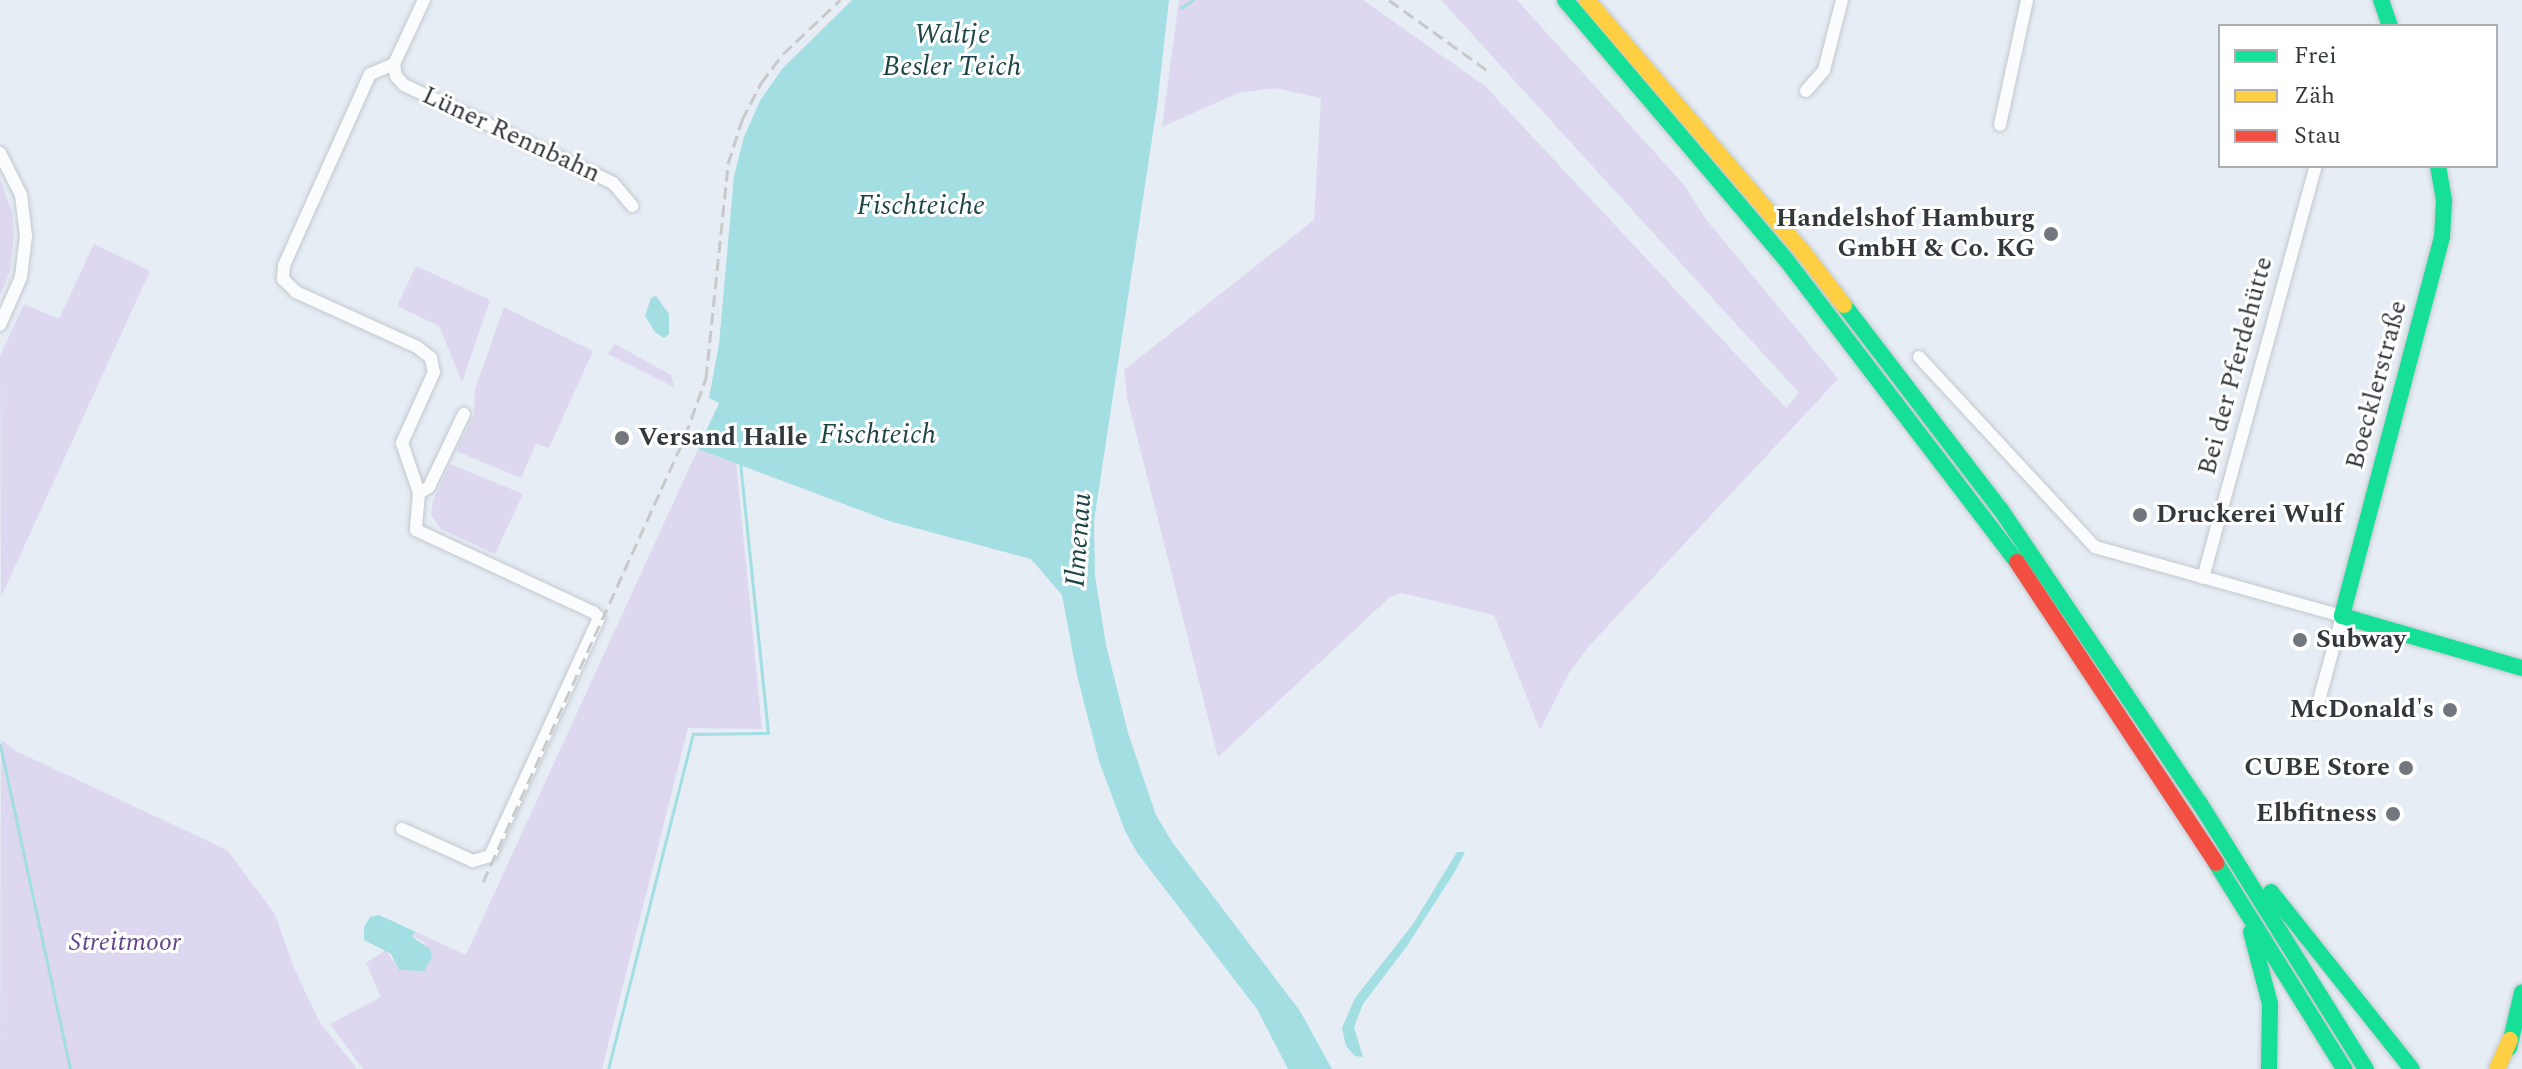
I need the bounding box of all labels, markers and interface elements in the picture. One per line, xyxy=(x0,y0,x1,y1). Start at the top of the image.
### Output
water label: Waltje Besler Teich xyxy=(882,18,1022,84)
legend xyxy=(2218,24,2498,168)
text: Frei xyxy=(2294,38,2337,74)
text: Zäh xyxy=(2294,78,2335,114)
street label: Lüner Rennbahn xyxy=(417,80,605,190)
text: Stau xyxy=(2294,118,2341,154)
water label: Fischteiche xyxy=(857,189,985,223)
place label: Handelshof Hamburg GmbH & Co. KG xyxy=(1776,203,2035,264)
marker: Handelshof Hamburg GmbH & Co. KG xyxy=(2042,225,2060,243)
street label: Bei der Pferdehütte xyxy=(2192,254,2280,478)
street label: Boecklerstraße xyxy=(2339,297,2415,473)
water label: Fischteich xyxy=(820,418,936,452)
place label: Versand Halle xyxy=(638,422,808,454)
marker: Versand Halle xyxy=(613,429,631,447)
water label: Ilmenau xyxy=(1059,492,1099,588)
place label: Druckerei Wulf xyxy=(2156,499,2343,531)
marker: Druckerei Wulf xyxy=(2131,506,2149,524)
place label: Subway xyxy=(2316,624,2406,656)
marker: Subway xyxy=(2291,631,2309,649)
place label: McDonald's xyxy=(2289,694,2434,726)
marker: McDonald's xyxy=(2441,701,2459,719)
place label: CUBE Store xyxy=(2244,752,2390,784)
marker: CUBE Store xyxy=(2397,759,2415,777)
place label: Elbfitness xyxy=(2256,798,2377,830)
marker: Elbfitness xyxy=(2384,805,2402,823)
park label: Streitmoor xyxy=(69,927,181,959)

